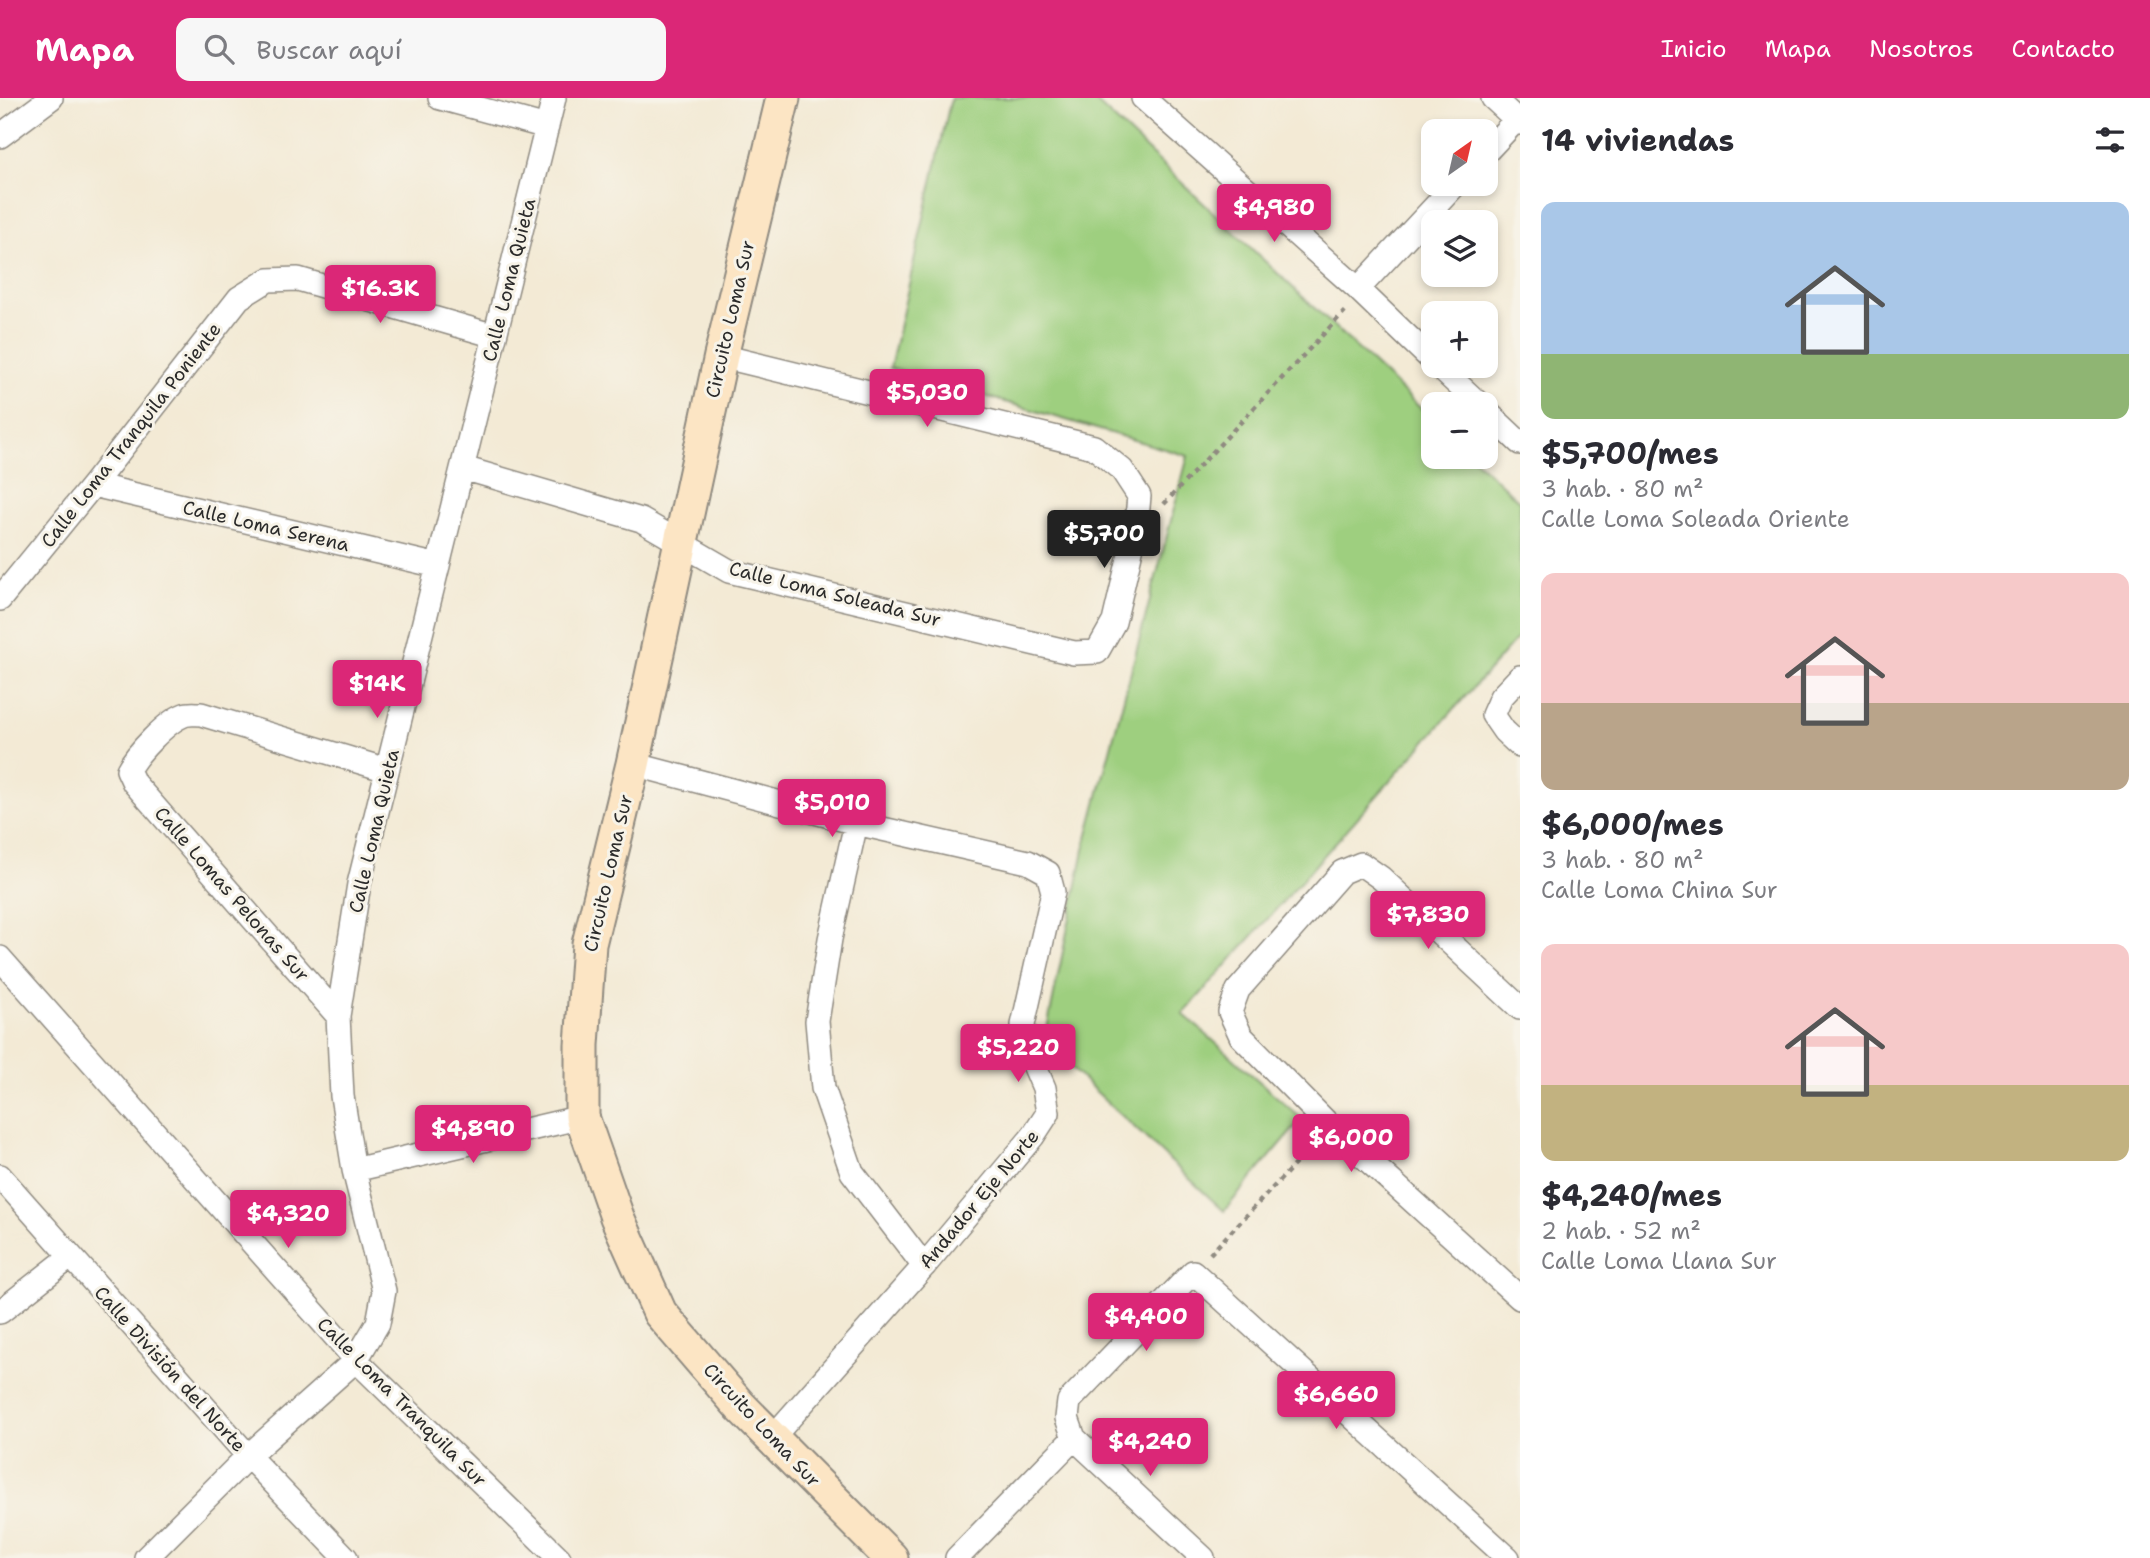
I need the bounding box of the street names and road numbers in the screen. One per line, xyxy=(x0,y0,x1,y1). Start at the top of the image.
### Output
street label: Calle Loma Quieta xyxy=(477,196,541,364)
street label: Circuito Loma Sur xyxy=(700,238,760,400)
street label: Calle Loma Tranquila Poniente xyxy=(35,317,227,553)
street label: Calle Loma Serena xyxy=(180,495,352,557)
street label: Calle Loma Soleada Sur xyxy=(726,556,944,632)
street label: Calle Loma Quieta xyxy=(343,746,405,915)
street label: Circuito Loma Sur xyxy=(578,792,638,954)
street label: Calle Lomas Pelonas Sur xyxy=(149,801,315,987)
street label: Andador Eje Norte xyxy=(913,1124,1045,1274)
street label: Calle División del Norte xyxy=(89,1281,251,1457)
street label: Calle Loma Tranquila Sur xyxy=(312,1312,492,1492)
street label: Circuito Loma Sur xyxy=(698,1358,826,1492)

